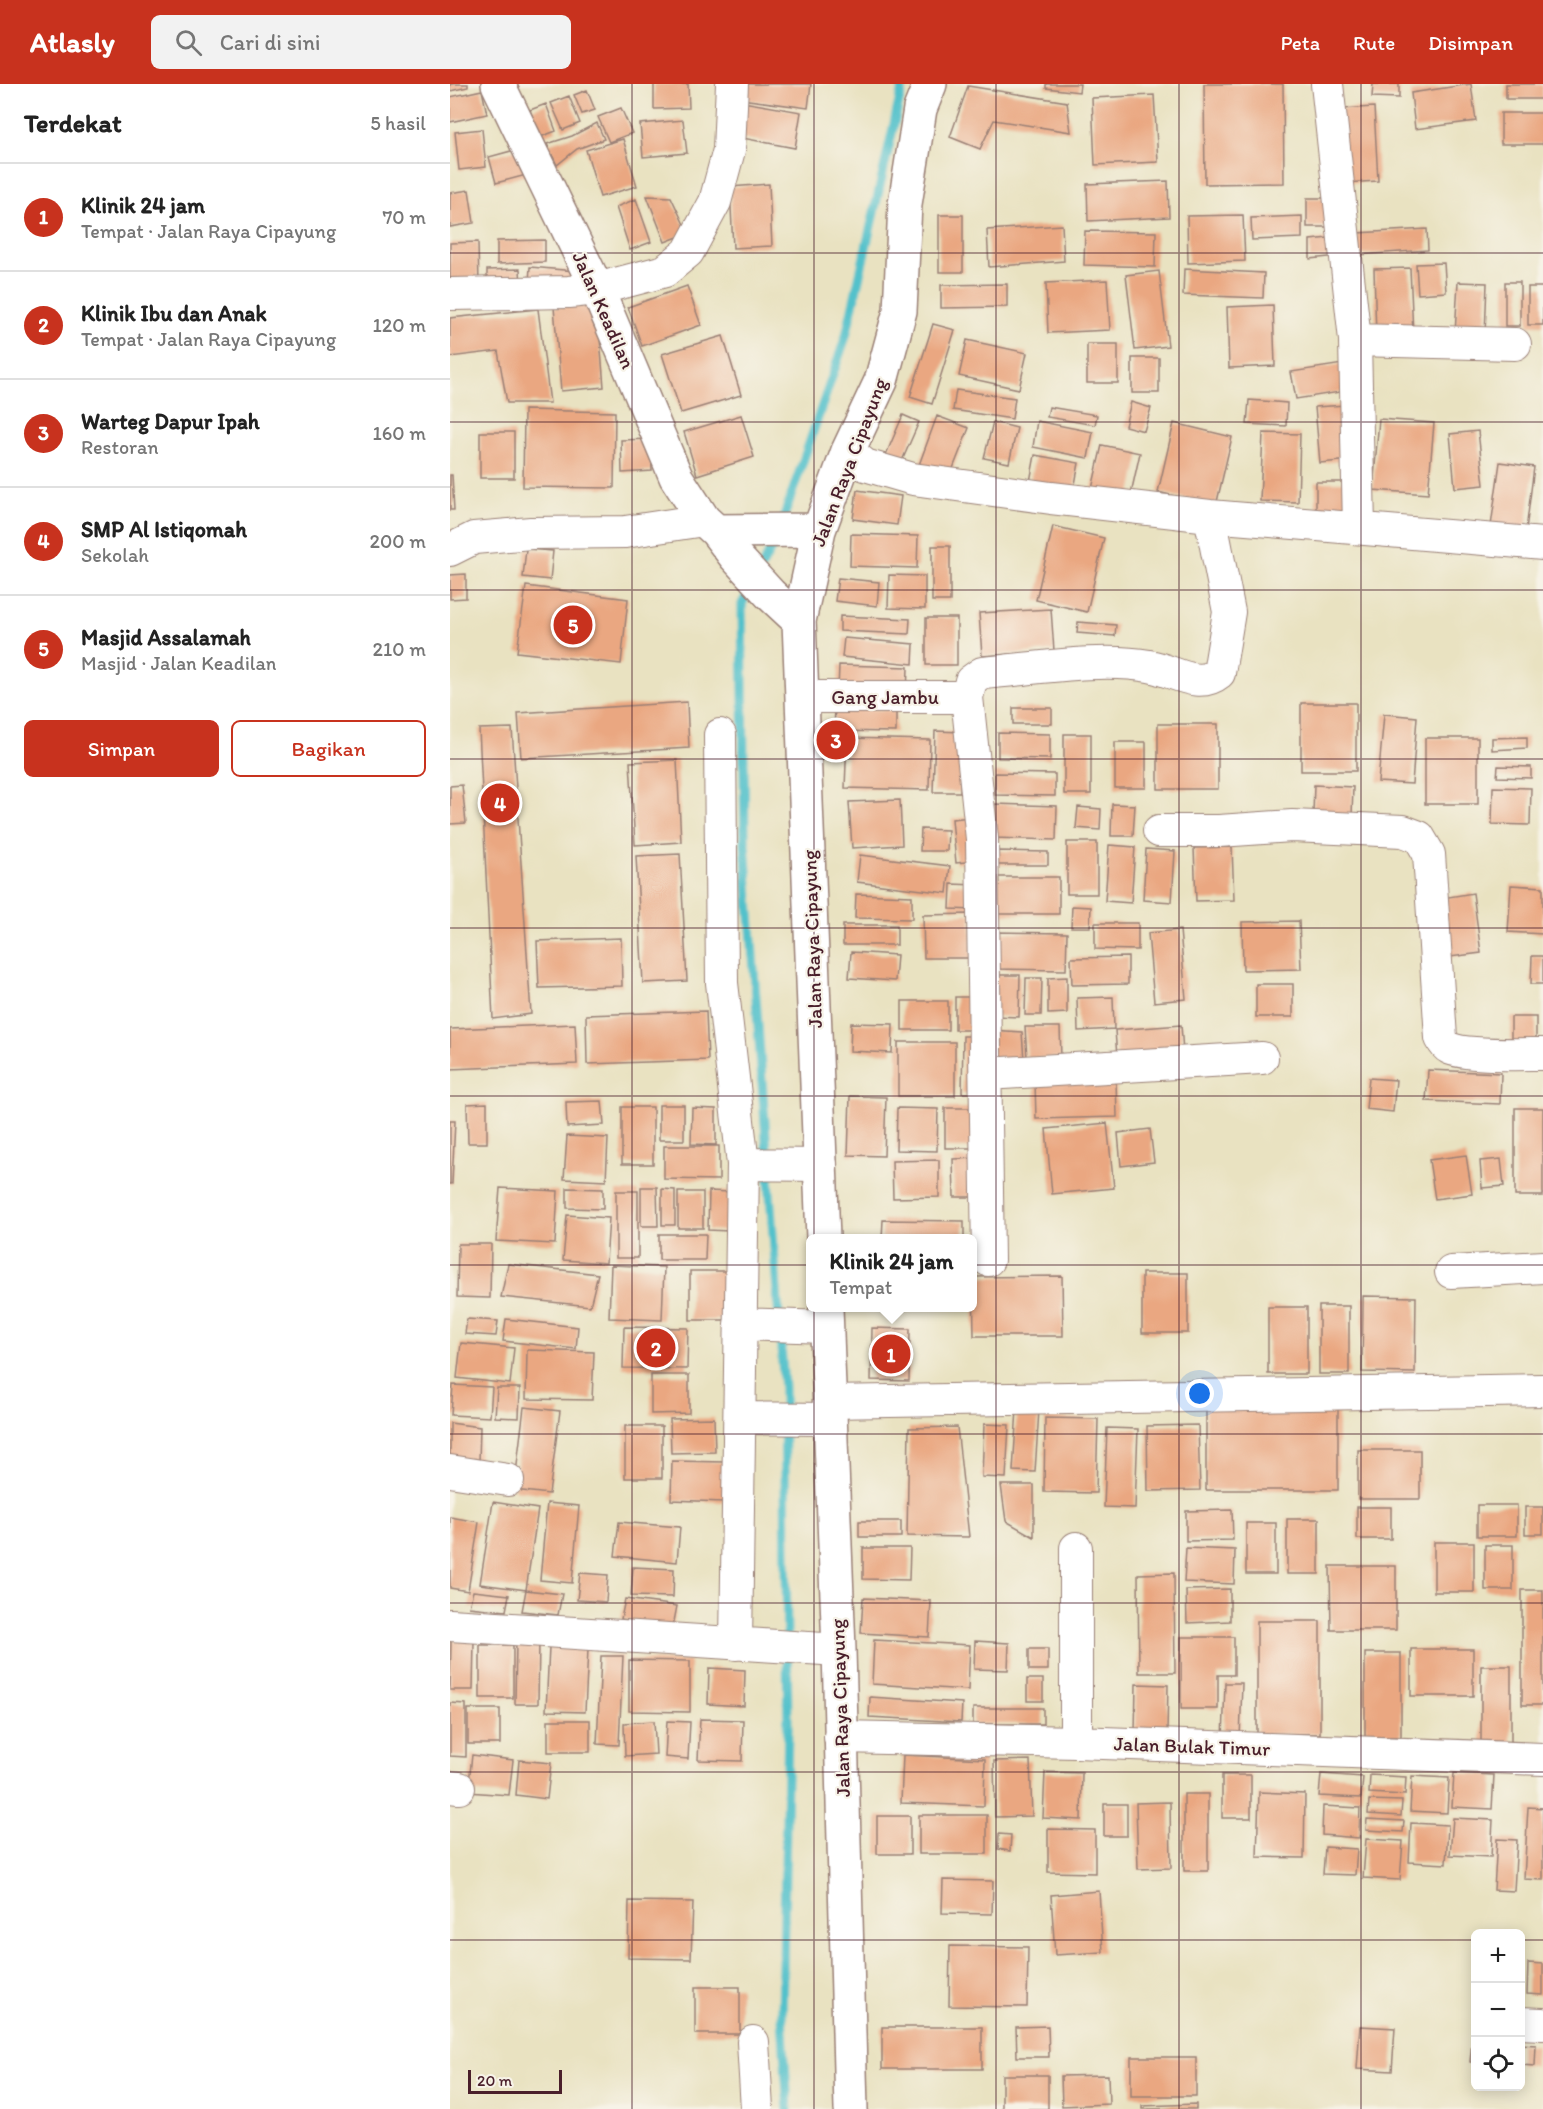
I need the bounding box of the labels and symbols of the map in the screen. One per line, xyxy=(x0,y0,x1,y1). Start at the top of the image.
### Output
street label: Jalan Keadilan xyxy=(567,248,641,373)
street label: Jalan Raya Cipayung xyxy=(806,374,892,550)
pin: 5 xyxy=(554,602,592,648)
street label: Gang Jambu xyxy=(831,685,939,709)
pin: 3 xyxy=(816,718,856,762)
pin: 4 xyxy=(481,780,520,826)
street label: Jalan Raya Cipayung xyxy=(797,849,827,1029)
pin: 2 xyxy=(636,1326,676,1370)
pin: 1 xyxy=(872,1332,910,1376)
your location xyxy=(1185,1379,1214,1408)
street label: Jalan Raya Cipayung xyxy=(825,1618,855,1798)
street label: Jalan Bulak Timur xyxy=(1113,1731,1271,1761)
scale bar xyxy=(468,2067,562,2094)

